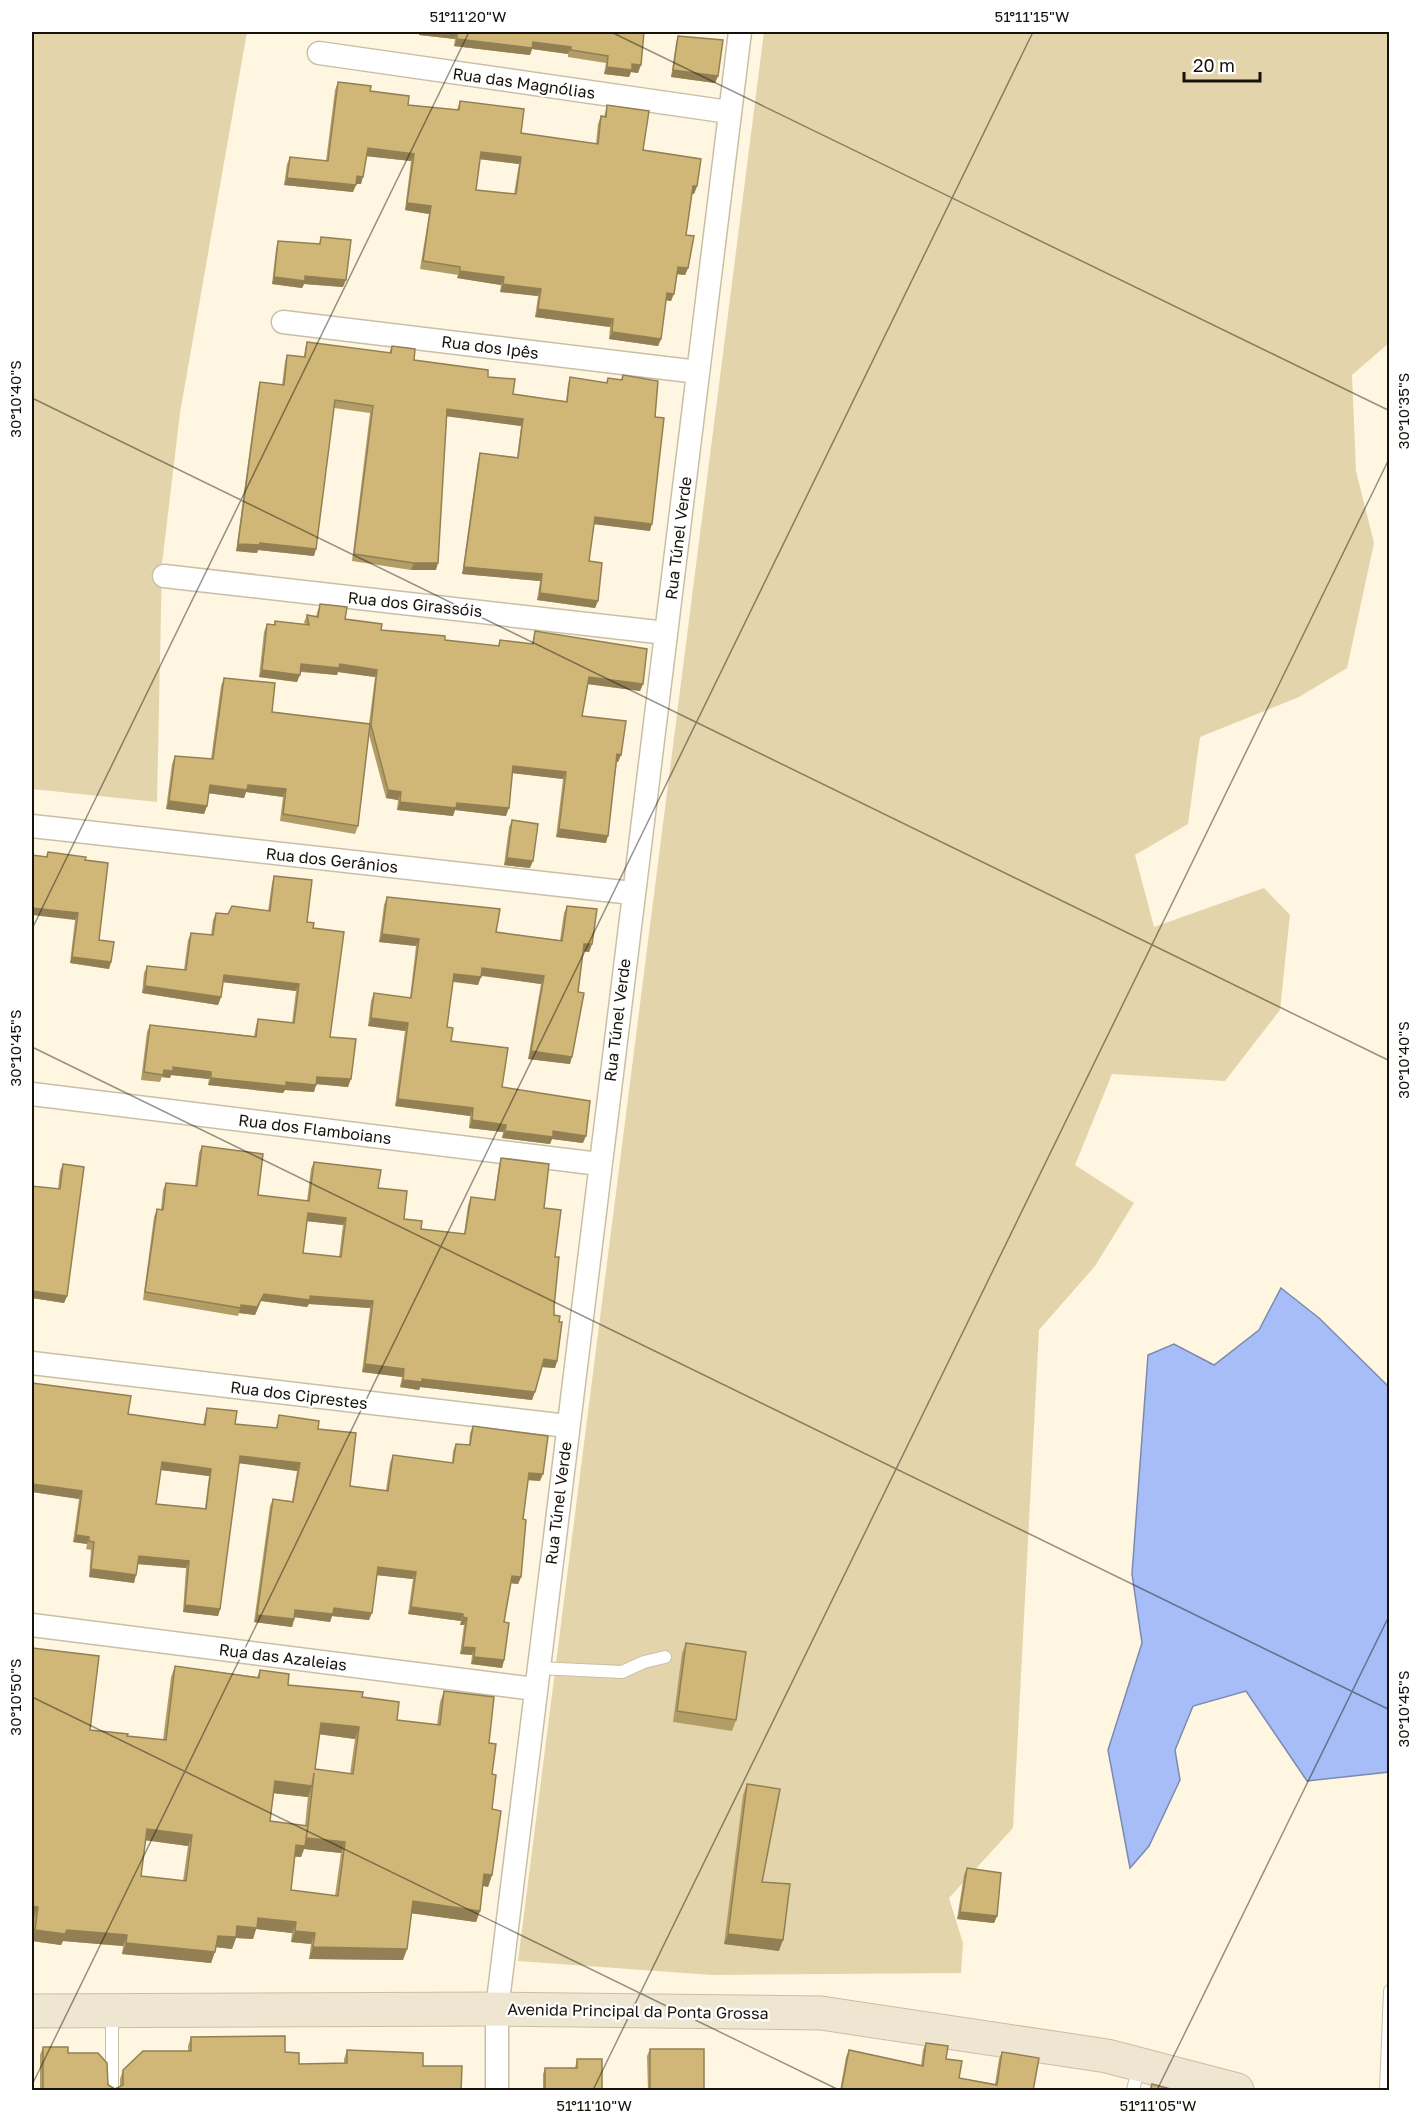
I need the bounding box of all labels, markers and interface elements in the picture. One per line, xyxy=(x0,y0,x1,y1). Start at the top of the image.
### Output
text: 51°11'20"W xyxy=(429,7,507,25)
text: 51°11'15"W xyxy=(994,7,1070,25)
scale bar xyxy=(1184,45,1260,83)
text: 20 m xyxy=(1193,54,1235,76)
street label: Rua das Magnólias xyxy=(451,63,597,103)
street label: Rua dos Ipês xyxy=(440,331,540,363)
text: 30°10'40"S xyxy=(6,360,24,438)
text: 30°10'35"S xyxy=(1394,373,1412,449)
street label: Rua Túnel Verde xyxy=(661,475,695,601)
street label: Rua dos Girassóis xyxy=(347,587,483,621)
street label: Rua dos Gerânios xyxy=(265,843,399,877)
street label: Rua Túnel Verde xyxy=(600,957,634,1083)
text: 30°10'45"S xyxy=(6,1009,24,1087)
text: 30°10'40"S xyxy=(1394,1021,1412,1099)
street label: Rua dos Flamboians xyxy=(237,1110,393,1148)
street label: Rua dos Ciprestes xyxy=(229,1377,369,1413)
street label: Rua Túnel Verde xyxy=(541,1440,575,1566)
street label: Rua das Azaleias xyxy=(218,1639,348,1675)
text: 30°10'50"S xyxy=(6,1658,24,1736)
text: 30°10'45"S xyxy=(1394,1670,1412,1748)
street label: Avenida Principal da Ponta Grossa xyxy=(507,1999,769,2023)
text: 51°11'10"W xyxy=(556,2096,632,2114)
text: 51°11'05"W xyxy=(1119,2096,1197,2114)

